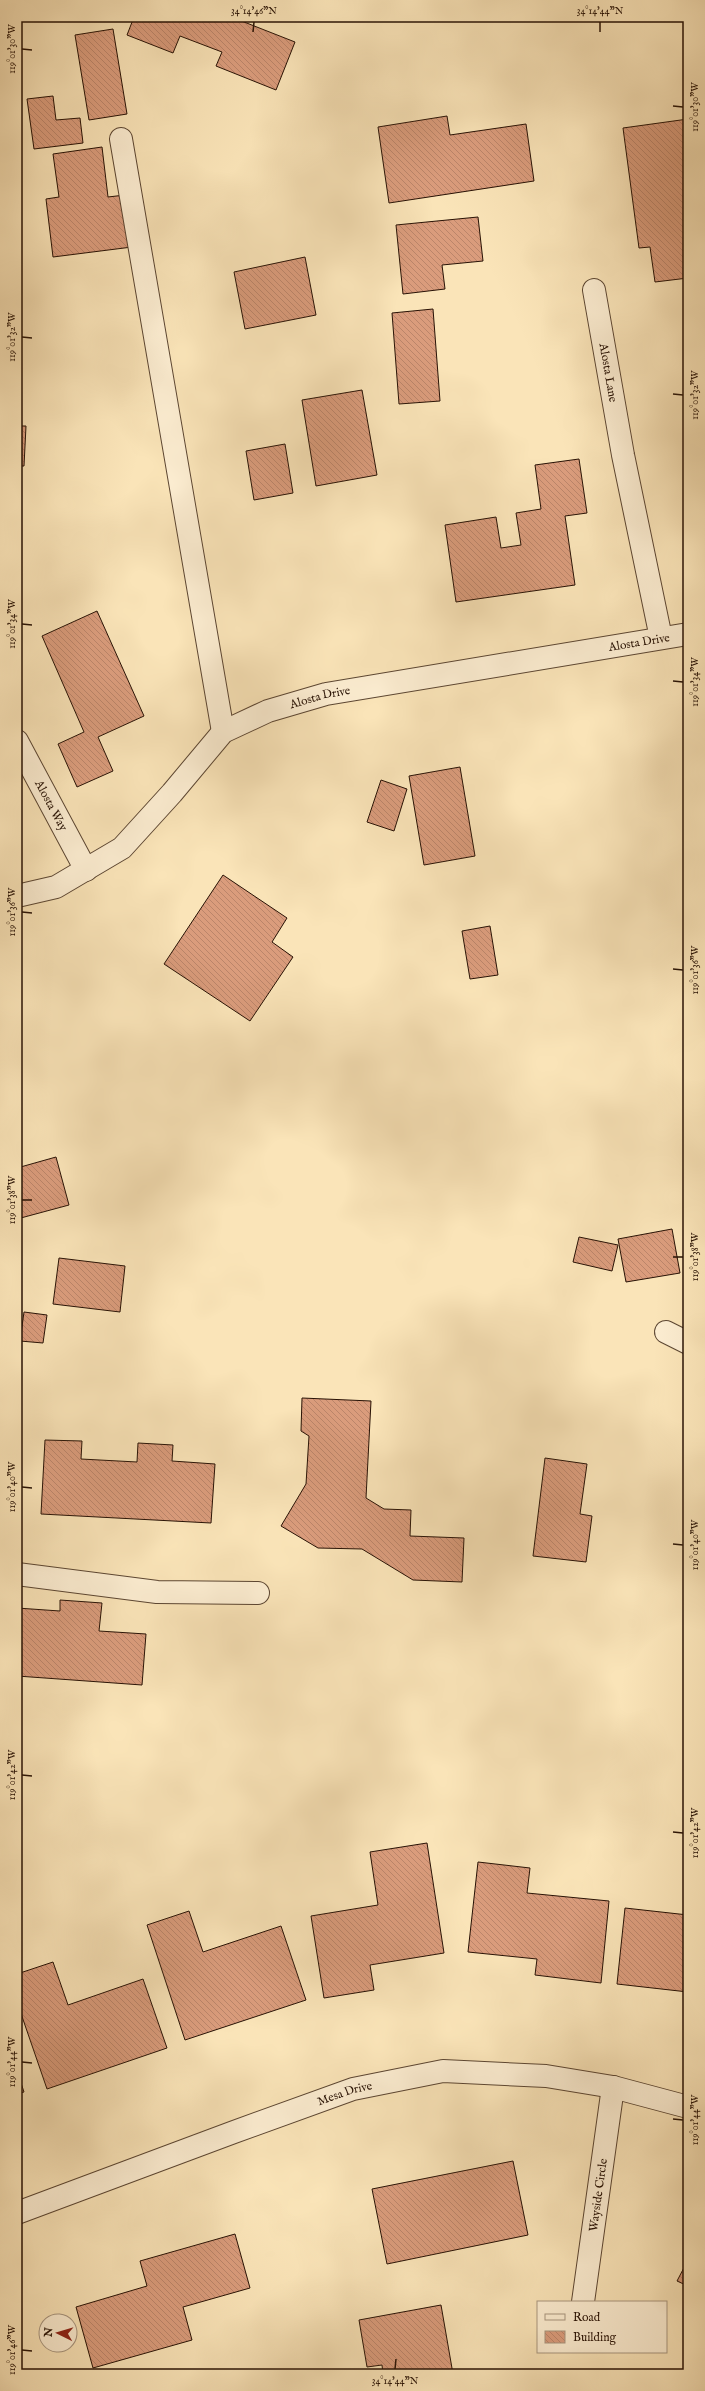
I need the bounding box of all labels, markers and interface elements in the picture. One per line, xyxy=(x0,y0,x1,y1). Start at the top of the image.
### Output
text: 34°14'46"N xyxy=(231,5,277,18)
text: 34°14'44"N xyxy=(577,5,624,18)
text: 119°01'30"W xyxy=(6,24,19,74)
text: 119°01'30"W xyxy=(689,82,702,132)
text: 119°01'32"W xyxy=(6,312,19,362)
street label: Alosta Lane xyxy=(595,341,621,404)
text: 119°01'32"W xyxy=(689,370,702,420)
text: 119°01'34"W xyxy=(6,599,19,649)
street label: Alosta Drive xyxy=(606,630,671,655)
text: 119°01'34"W xyxy=(689,657,702,707)
street label: Alosta Drive xyxy=(287,683,352,713)
street label: Alosta Way xyxy=(31,777,71,834)
text: 119°01'36"W xyxy=(6,887,19,936)
text: 119°01'36"W xyxy=(689,945,702,994)
text: 119°01'38"W xyxy=(6,1175,19,1224)
text: 119°01'38"W xyxy=(689,1232,702,1281)
text: 119°01'40"W xyxy=(6,1461,19,1512)
text: 119°01'40"W xyxy=(689,1519,702,1570)
text: 119°01'42"W xyxy=(6,1749,19,1800)
text: 119°01'42"W xyxy=(689,1807,702,1858)
text: 119°01'44"W xyxy=(6,2036,19,2087)
street label: Mesa Drive xyxy=(315,2078,374,2109)
text: 119°01'44"W xyxy=(689,2094,702,2145)
street label: Wayside Circle xyxy=(586,2157,611,2233)
legend xyxy=(537,2301,667,2353)
text: Road xyxy=(573,2310,601,2325)
north arrow xyxy=(38,2313,78,2353)
text: 119°01'46"W xyxy=(6,2325,19,2375)
text: N xyxy=(42,2326,56,2339)
text: Building xyxy=(573,2330,617,2345)
text: 34°14'44"N xyxy=(372,2375,419,2388)

